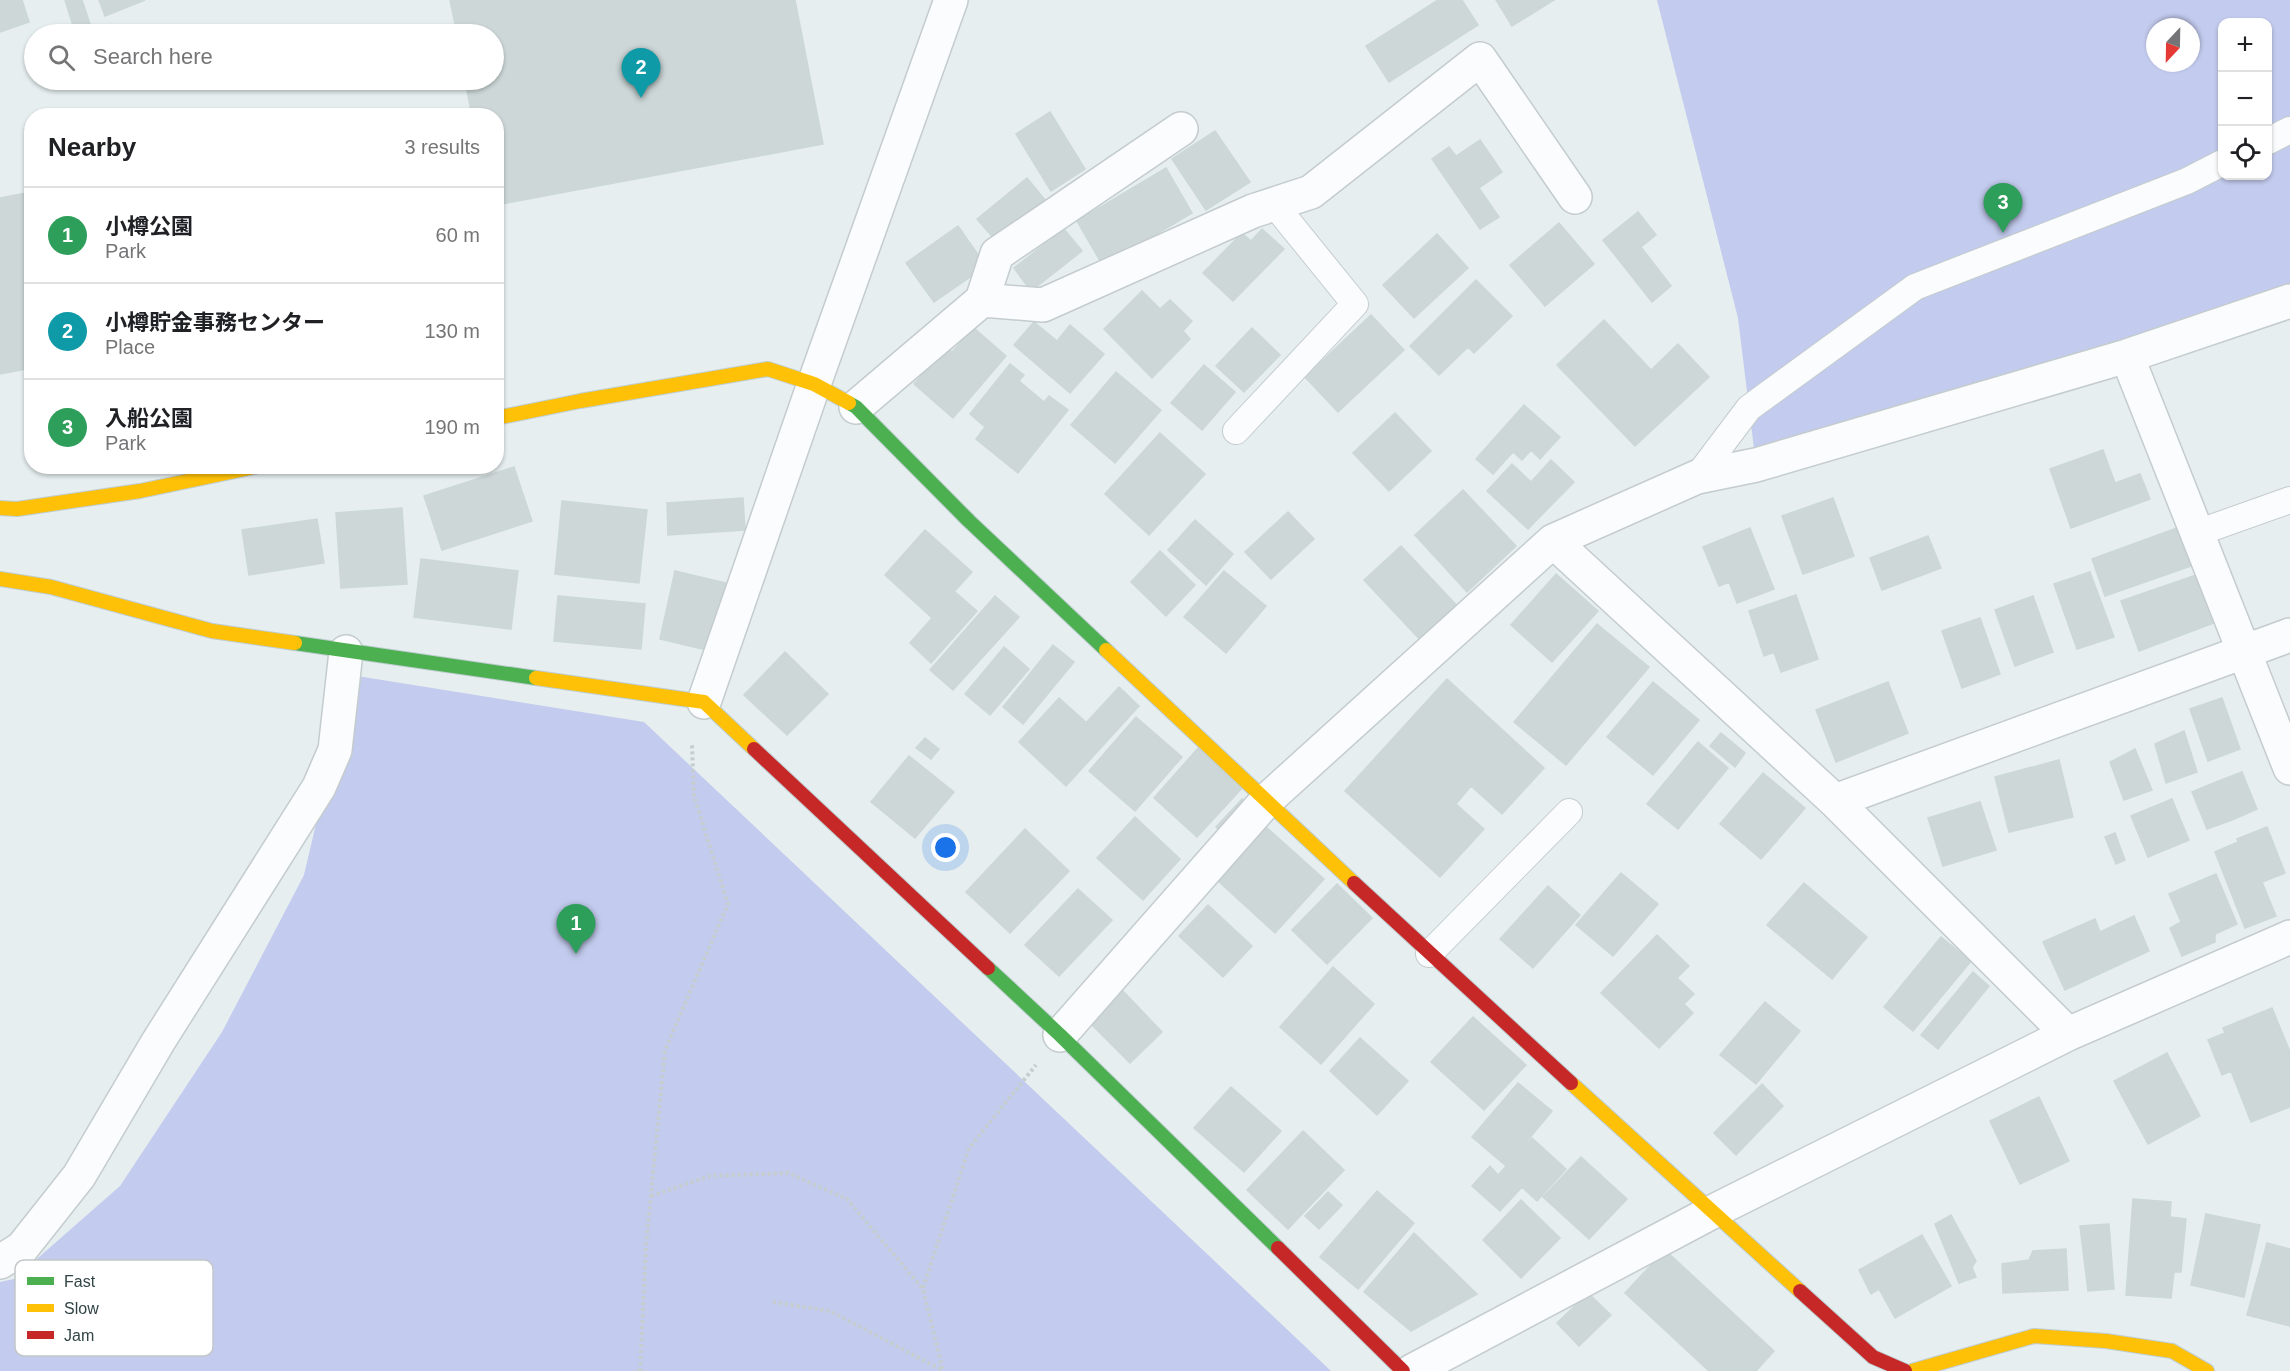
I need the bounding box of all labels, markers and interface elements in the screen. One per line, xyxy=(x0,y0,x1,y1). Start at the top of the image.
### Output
north arrow xyxy=(2146,18,2200,72)
map controls xyxy=(2218,18,2272,180)
button: + xyxy=(2218,18,2272,72)
search box xyxy=(24,24,504,90)
icon: search xyxy=(45,41,78,74)
text: Search here xyxy=(93,44,213,69)
pin: 2 xyxy=(622,48,660,98)
button: − xyxy=(2218,72,2272,126)
button: locate xyxy=(2218,126,2272,180)
text: Nearby xyxy=(48,132,136,162)
text: 3 results xyxy=(404,136,480,158)
pin: 3 xyxy=(1984,184,2022,233)
text: 小樽公園 xyxy=(105,214,193,239)
text: 1 xyxy=(62,224,73,246)
text: 60 m xyxy=(436,224,480,246)
text: Park xyxy=(105,240,146,262)
text: 小樽貯金事務センター xyxy=(105,310,325,335)
text: 2 xyxy=(62,320,73,342)
text: 130 m xyxy=(424,320,480,342)
text: Place xyxy=(105,336,155,358)
text: 入船公園 xyxy=(105,406,193,431)
text: 3 xyxy=(62,416,73,438)
text: 190 m xyxy=(424,416,480,438)
text: Park xyxy=(105,432,146,454)
your location xyxy=(931,833,960,862)
pin: 1 xyxy=(556,904,596,954)
legend xyxy=(15,1260,213,1356)
text: Fast xyxy=(64,1273,96,1290)
text: Slow xyxy=(64,1300,99,1317)
text: Jam xyxy=(64,1327,94,1344)

